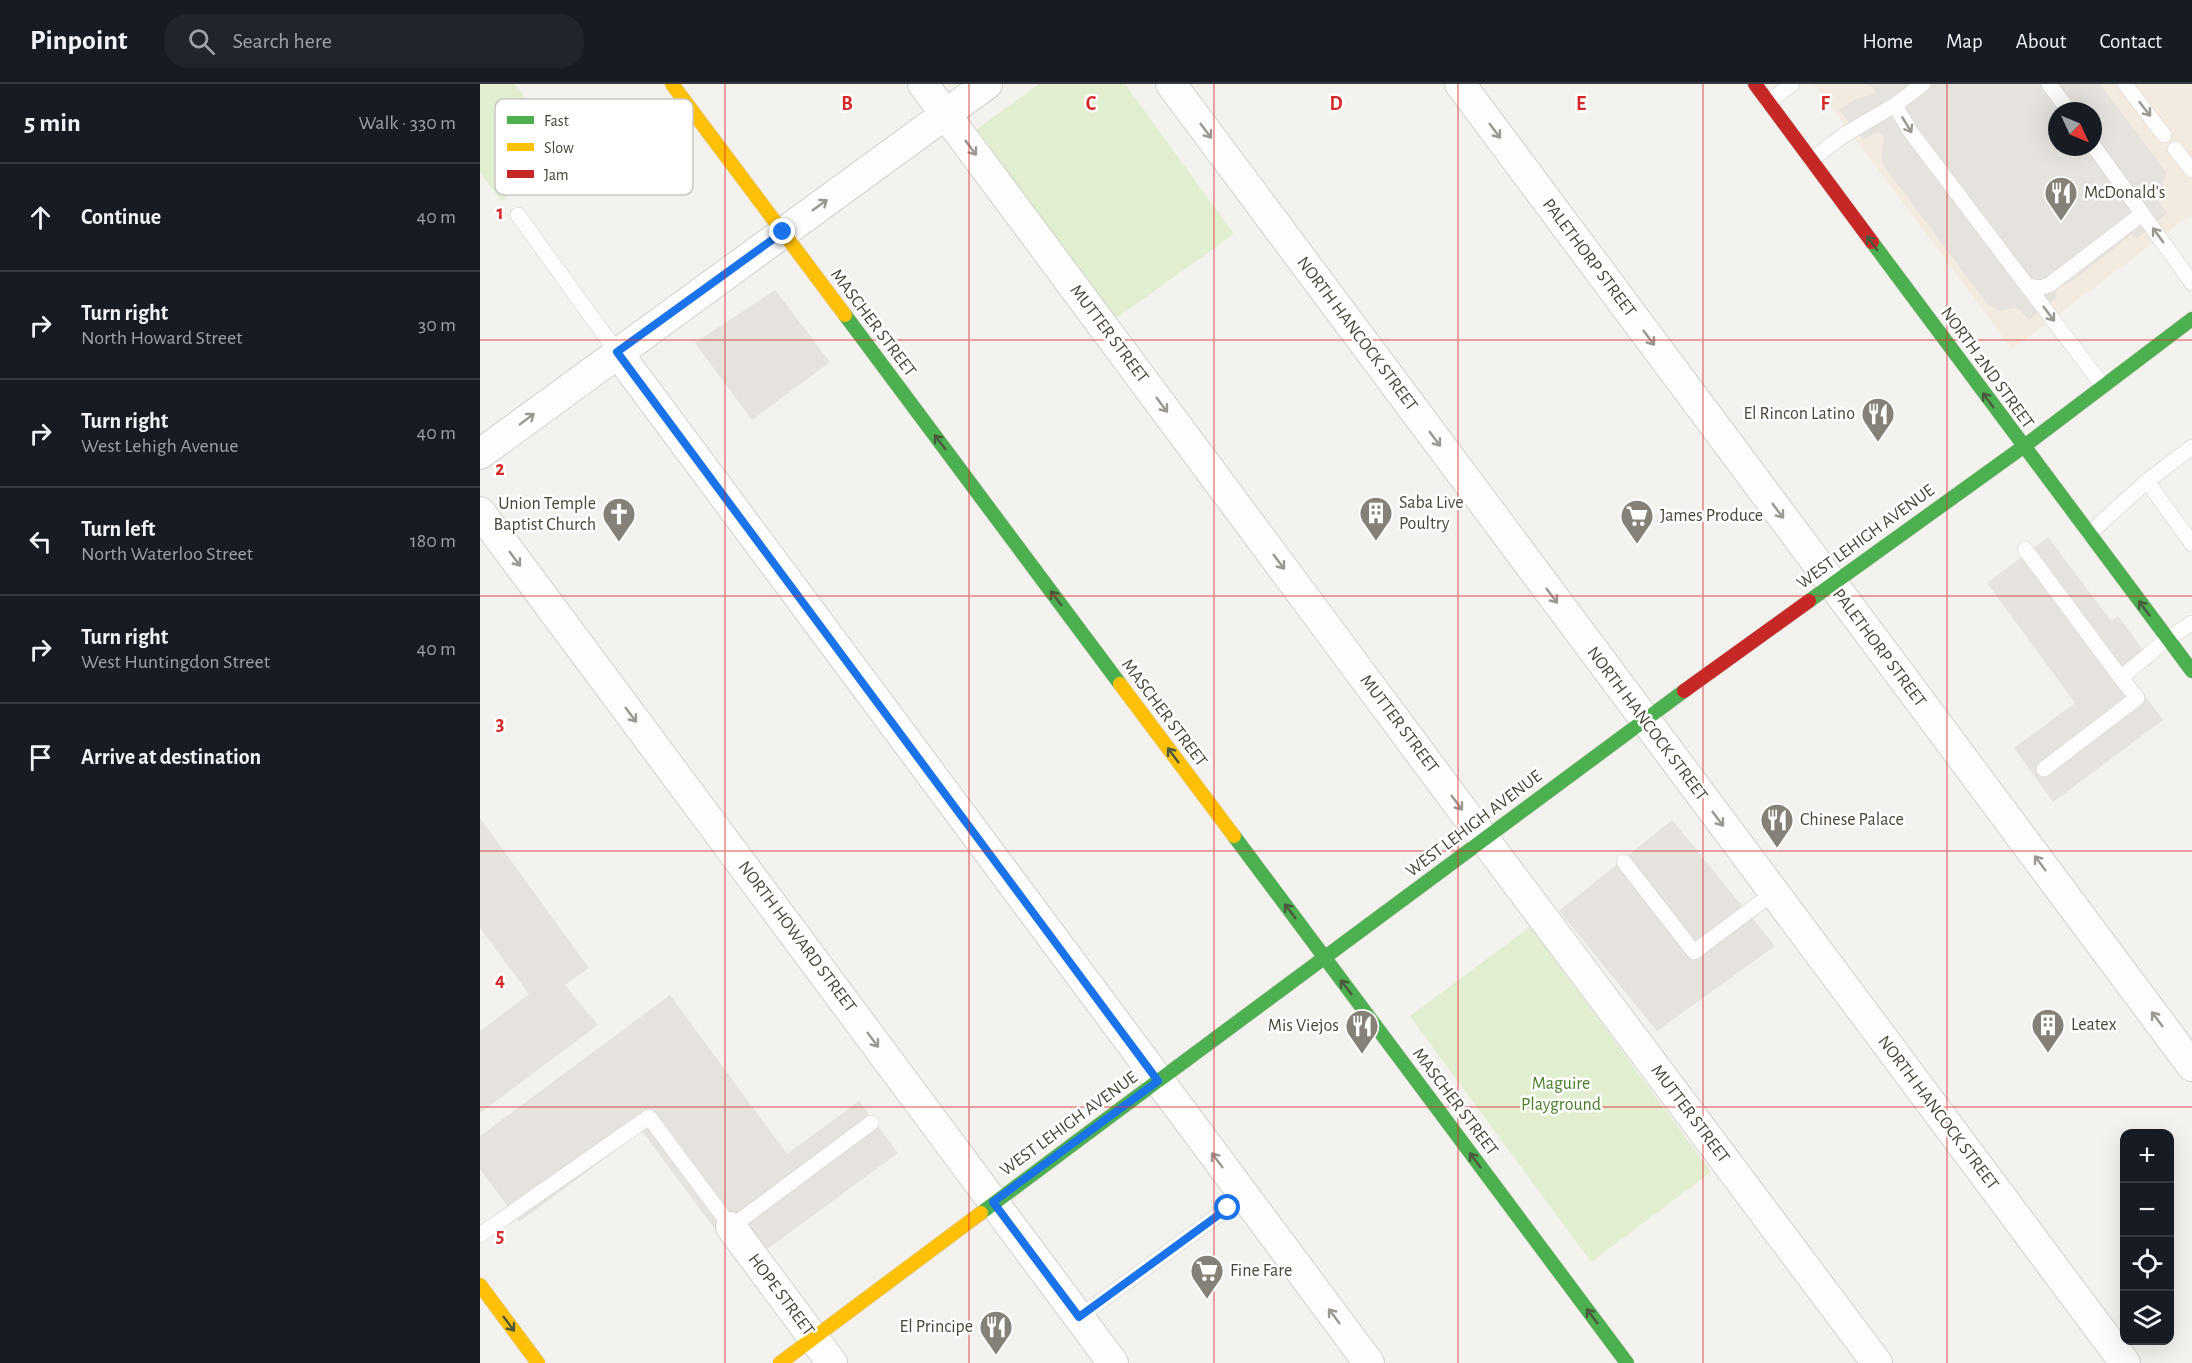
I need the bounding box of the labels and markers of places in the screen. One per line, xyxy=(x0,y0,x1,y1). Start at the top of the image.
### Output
restaurant icon: McDonald's xyxy=(2043,175,2079,222)
place label: McDonald's xyxy=(2084,184,2166,202)
restaurant icon: El Rincon Latino xyxy=(1860,396,1896,443)
place label: El Rincon Latino xyxy=(1743,405,1855,423)
place label: Saba Live Poultry xyxy=(1399,494,1463,533)
place label: Union Temple Baptist Church xyxy=(494,495,596,534)
building icon: Saba Live Poultry xyxy=(1358,495,1394,542)
church icon: Union Temple Baptist Church xyxy=(601,496,637,543)
supermarket icon: James Produce xyxy=(1619,498,1655,545)
place label: James Produce xyxy=(1660,507,1763,525)
restaurant icon: Chinese Palace xyxy=(1759,802,1795,849)
place label: Chinese Palace xyxy=(1800,811,1904,829)
building icon: Leatex xyxy=(2030,1007,2066,1054)
restaurant icon: Mis Viejos xyxy=(1344,1008,1380,1055)
place label: Leatex xyxy=(2071,1016,2117,1034)
place label: Mis Viejos xyxy=(1268,1017,1339,1035)
supermarket icon: Fine Fare xyxy=(1189,1253,1225,1300)
place label: Fine Fare xyxy=(1230,1262,1292,1280)
restaurant icon: El Principe xyxy=(978,1309,1014,1356)
place label: El Principe xyxy=(900,1318,973,1336)

